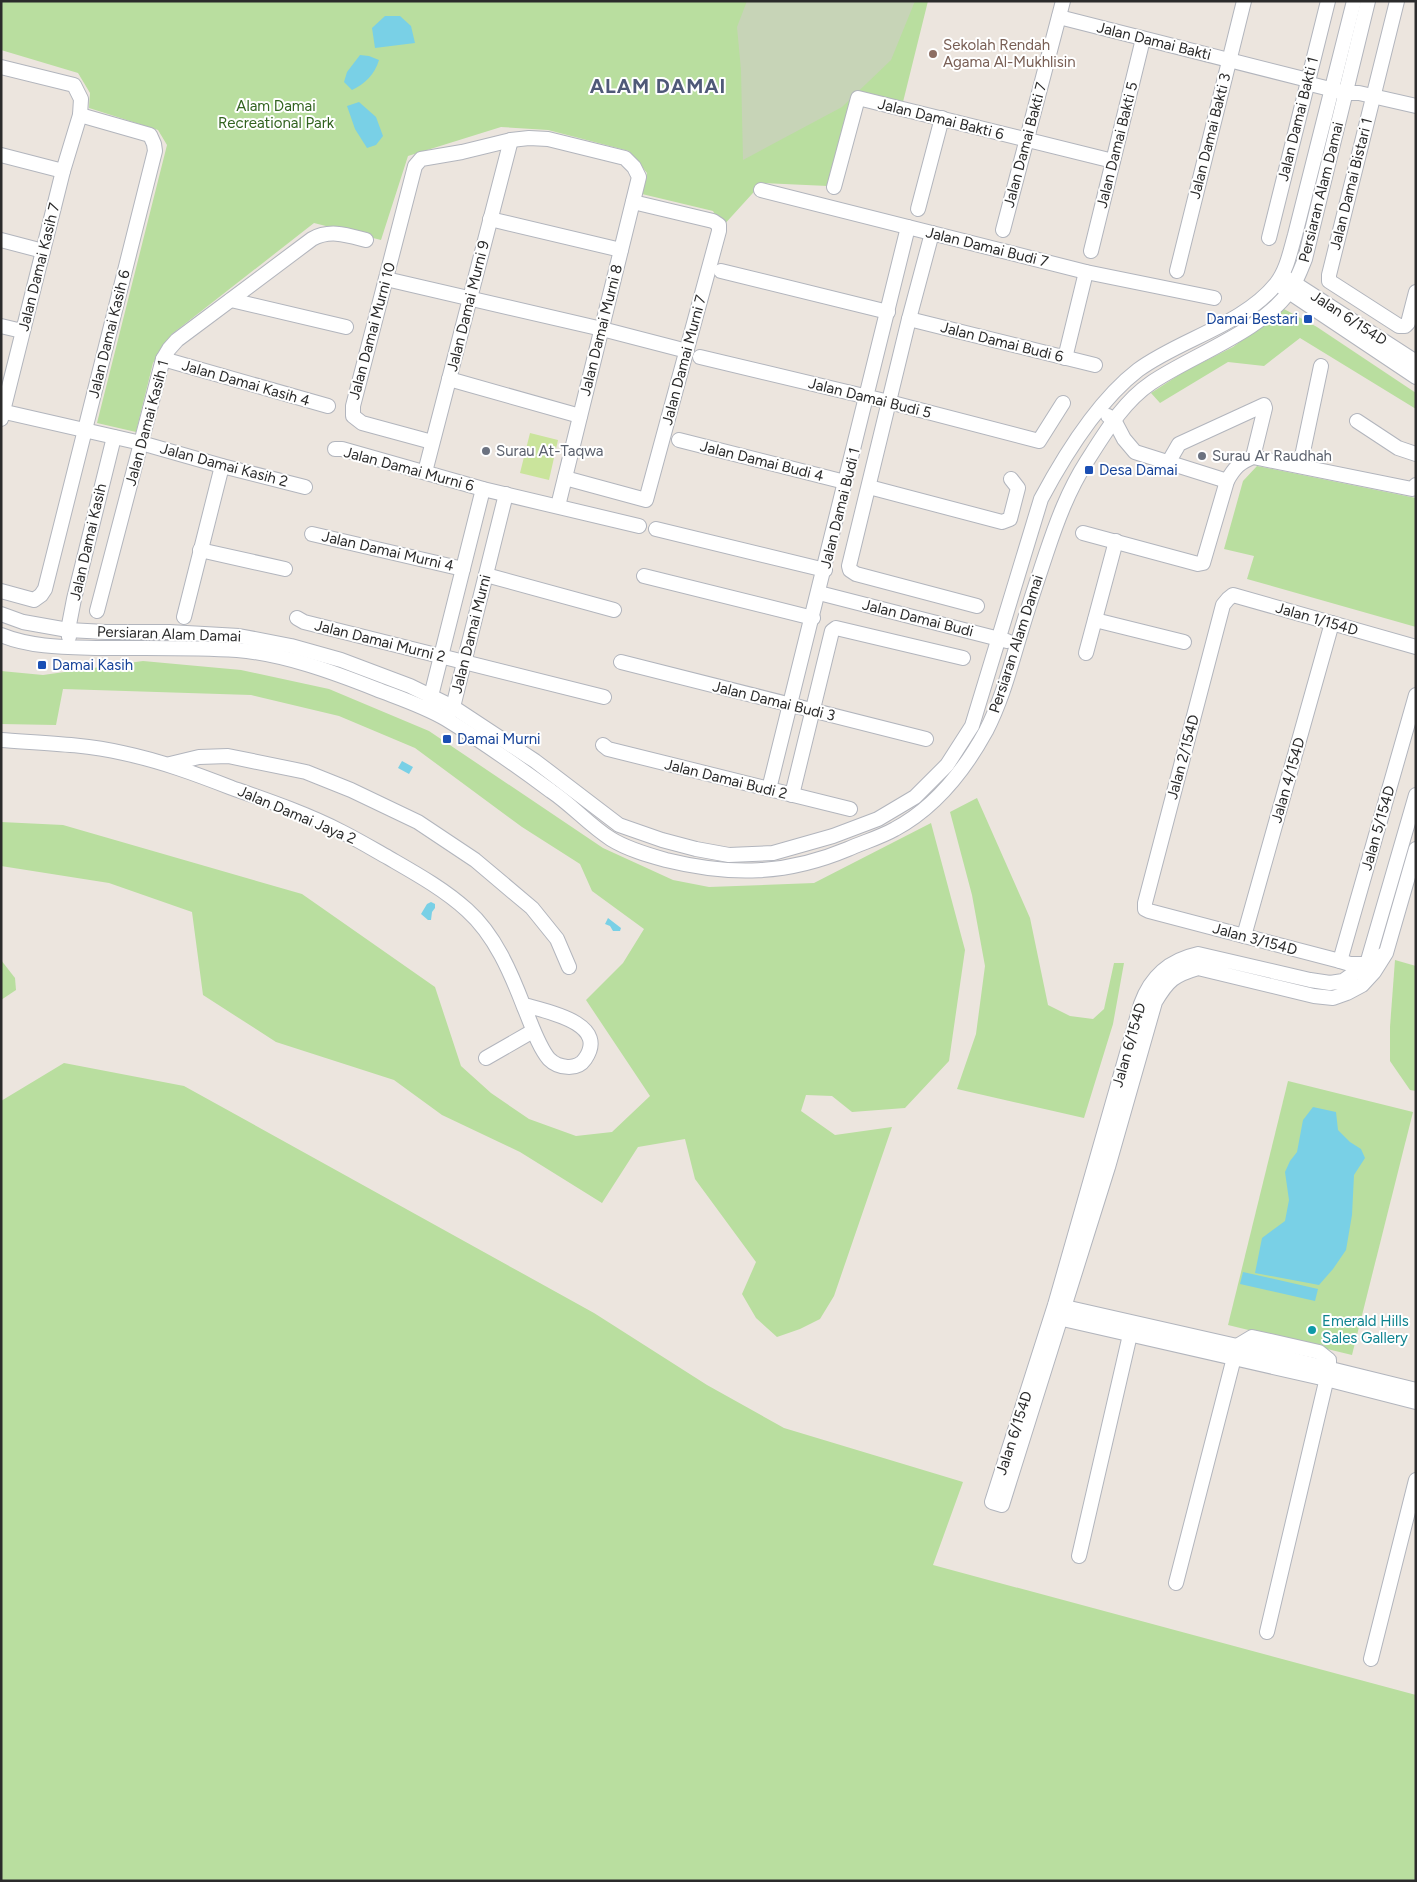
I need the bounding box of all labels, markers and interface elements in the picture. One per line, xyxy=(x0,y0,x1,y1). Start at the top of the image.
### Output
street label: Jalan Damai Bakti xyxy=(1095,18,1213,64)
place label: Sekolah Rendah Agama Al-Mukhlisin xyxy=(943,36,1076,71)
marker: Sekolah Rendah Agama Al-Mukhlisin xyxy=(927,48,939,60)
street label: Jalan Damai Bakti 1 xyxy=(1274,55,1322,183)
street label: Jalan Damai Bakti 3 xyxy=(1186,71,1234,201)
district label: ALAM DAMAI xyxy=(590,74,726,98)
street label: Jalan Damai Bakti 7 xyxy=(1000,80,1050,210)
street label: Jalan Damai Bakti 5 xyxy=(1093,80,1141,210)
street label: Jalan Damai Bakti 6 xyxy=(876,95,1006,144)
park label: Alam Damai Recreational Park xyxy=(218,97,335,132)
street label: Jalan Damai Bistari 1 xyxy=(1326,116,1376,252)
street label: Persiaran Alam Damai xyxy=(1295,120,1347,264)
street label: Jalan Damai Kasih 7 xyxy=(14,201,64,333)
street label: Jalan Damai Budi 7 xyxy=(924,223,1050,271)
street label: Jalan Damai Murni 9 xyxy=(443,239,493,373)
street label: Jalan Damai Murni 10 xyxy=(345,260,399,402)
street label: Jalan Damai Murni 8 xyxy=(576,262,626,398)
street label: Jalan Damai Kasih 6 xyxy=(84,267,134,400)
street label: Jalan 6/154D xyxy=(1308,287,1390,349)
street label: Jalan Damai Murni 7 xyxy=(658,293,710,427)
place label: Damai Bestari xyxy=(1206,310,1298,328)
marker: Damai Bestari xyxy=(1302,313,1314,325)
street label: Jalan Damai Budi 6 xyxy=(939,318,1066,366)
street label: Jalan Damai Kasih 4 xyxy=(180,356,312,410)
street label: Jalan Damai Kasih 1 xyxy=(122,358,172,488)
street label: Jalan Damai Budi 5 xyxy=(807,374,933,422)
street label: Jalan Damai Budi 4 xyxy=(698,437,826,485)
street label: Jalan Damai Kasih 2 xyxy=(158,439,290,491)
place label: Surau At-Taqwa xyxy=(496,442,603,460)
street label: Jalan Damai Murni 6 xyxy=(342,443,477,495)
marker: Surau At-Taqwa xyxy=(480,445,492,457)
street label: Jalan Damai Budi 1 xyxy=(816,446,864,570)
place label: Surau Ar Raudhah xyxy=(1212,447,1332,465)
marker: Surau Ar Raudhah xyxy=(1196,450,1208,462)
place label: Desa Damai xyxy=(1099,461,1178,479)
marker: Desa Damai xyxy=(1083,464,1095,476)
street label: Jalan Damai Kasih xyxy=(66,482,110,602)
street label: Jalan Damai Murni 4 xyxy=(320,527,456,575)
street label: Jalan Damai Murni xyxy=(448,573,494,695)
street label: Persiaran Alam Damai xyxy=(985,573,1047,715)
street label: Jalan Damai Budi xyxy=(861,596,975,640)
street label: Jalan 1/154D xyxy=(1274,599,1360,639)
street label: Jalan Damai Murni 2 xyxy=(313,616,447,666)
street label: Persiaran Alam Damai xyxy=(97,622,241,646)
place label: Damai Kasih xyxy=(52,656,133,674)
marker: Damai Kasih xyxy=(36,659,48,671)
street label: Jalan Damai Budi 3 xyxy=(711,677,837,725)
street label: Jalan 2/154D xyxy=(1163,713,1203,801)
place label: Damai Murni xyxy=(457,730,541,748)
marker: Damai Murni xyxy=(441,733,453,745)
street label: Jalan 4/154D xyxy=(1267,735,1309,825)
street label: Jalan Damai Budi 2 xyxy=(663,755,789,803)
street label: Jalan Damai Jaya 2 xyxy=(235,782,359,848)
street label: Jalan 5/154D xyxy=(1357,784,1399,872)
street label: Jalan 3/154D xyxy=(1211,919,1299,959)
street label: Jalan 6/154D xyxy=(1108,1001,1150,1089)
place label: Emerald Hills Sales Gallery xyxy=(1322,1312,1409,1347)
marker: Emerald Hills Sales Gallery xyxy=(1306,1324,1318,1336)
street label: Jalan 6/154D xyxy=(992,1389,1036,1477)

